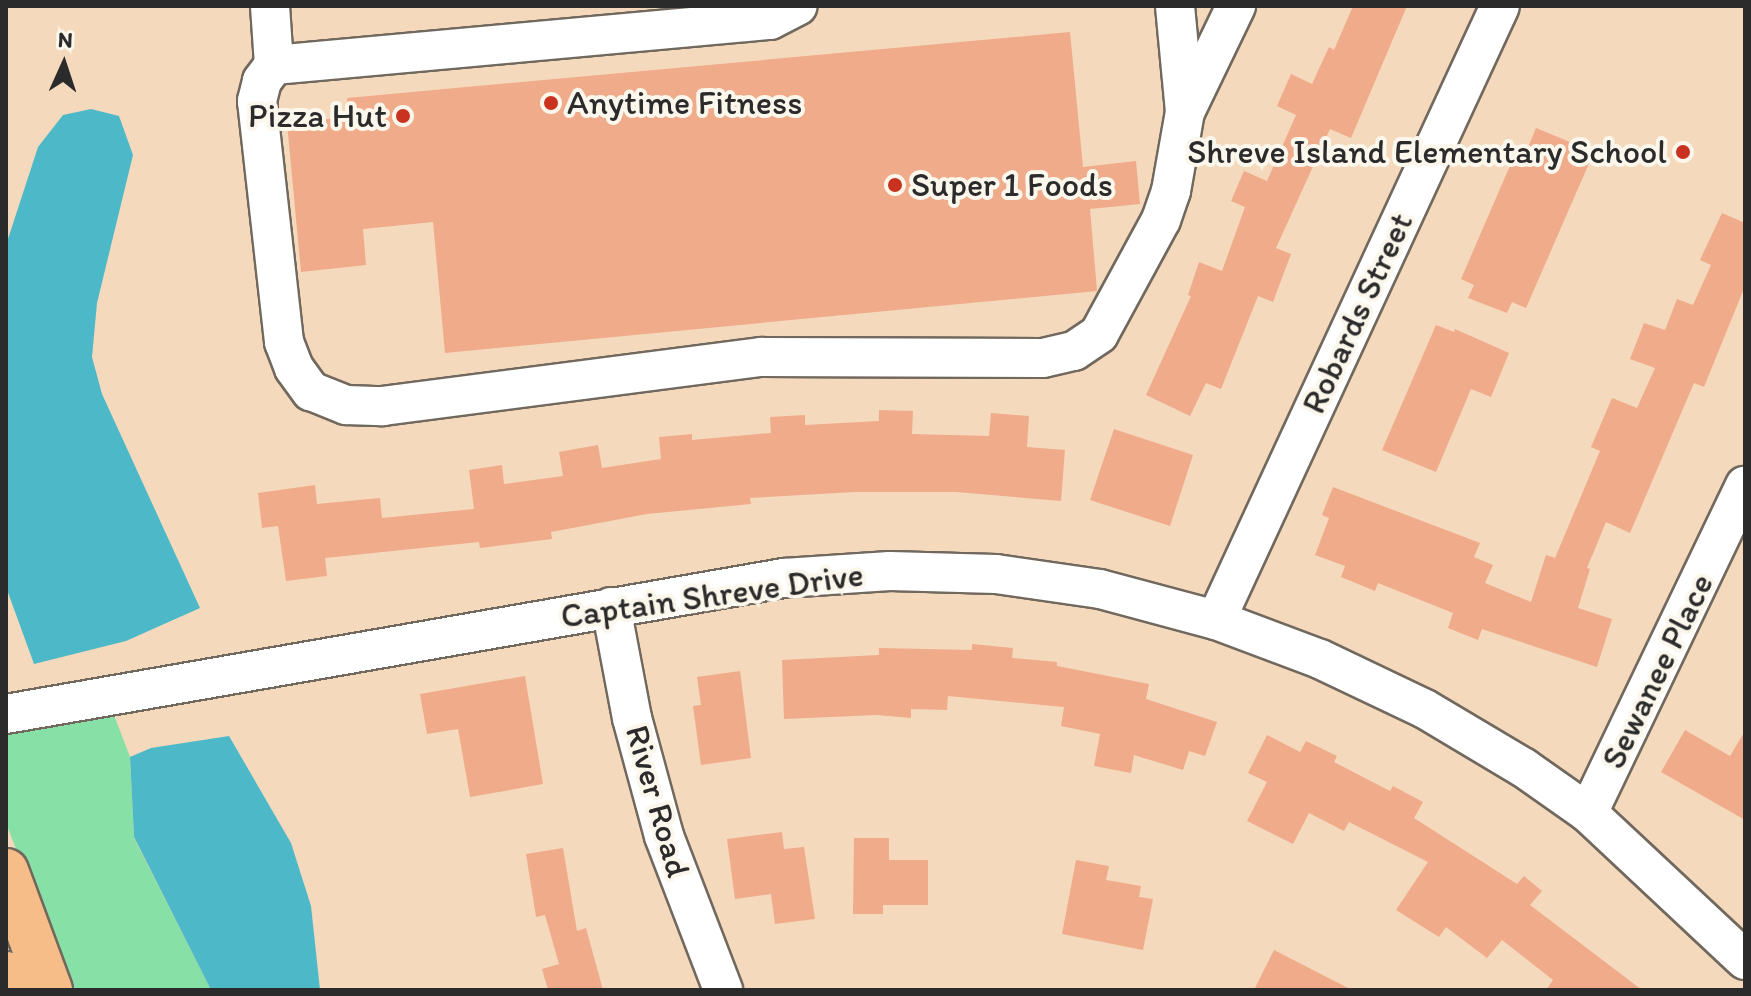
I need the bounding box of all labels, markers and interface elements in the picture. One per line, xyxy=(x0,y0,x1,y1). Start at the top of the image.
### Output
north arrow xyxy=(24,24,104,104)
text: N xyxy=(57,26,73,53)
place label: Anytime Fitness xyxy=(567,83,801,123)
marker: Anytime Fitness xyxy=(542,94,560,112)
place label: Pizza Hut xyxy=(248,96,387,136)
marker: Pizza Hut xyxy=(394,107,412,125)
place label: Shreve Island Elementary School xyxy=(1189,132,1667,172)
marker: Shreve Island Elementary School xyxy=(1674,143,1692,161)
place label: Super 1 Foods xyxy=(911,165,1112,205)
marker: Super 1 Foods xyxy=(886,176,904,194)
street label: Robards Street xyxy=(1293,206,1421,420)
street label: Captain Shreve Drive xyxy=(558,554,866,636)
street label: Sewanee Place xyxy=(1592,567,1722,775)
street label: River Road xyxy=(617,721,699,881)

